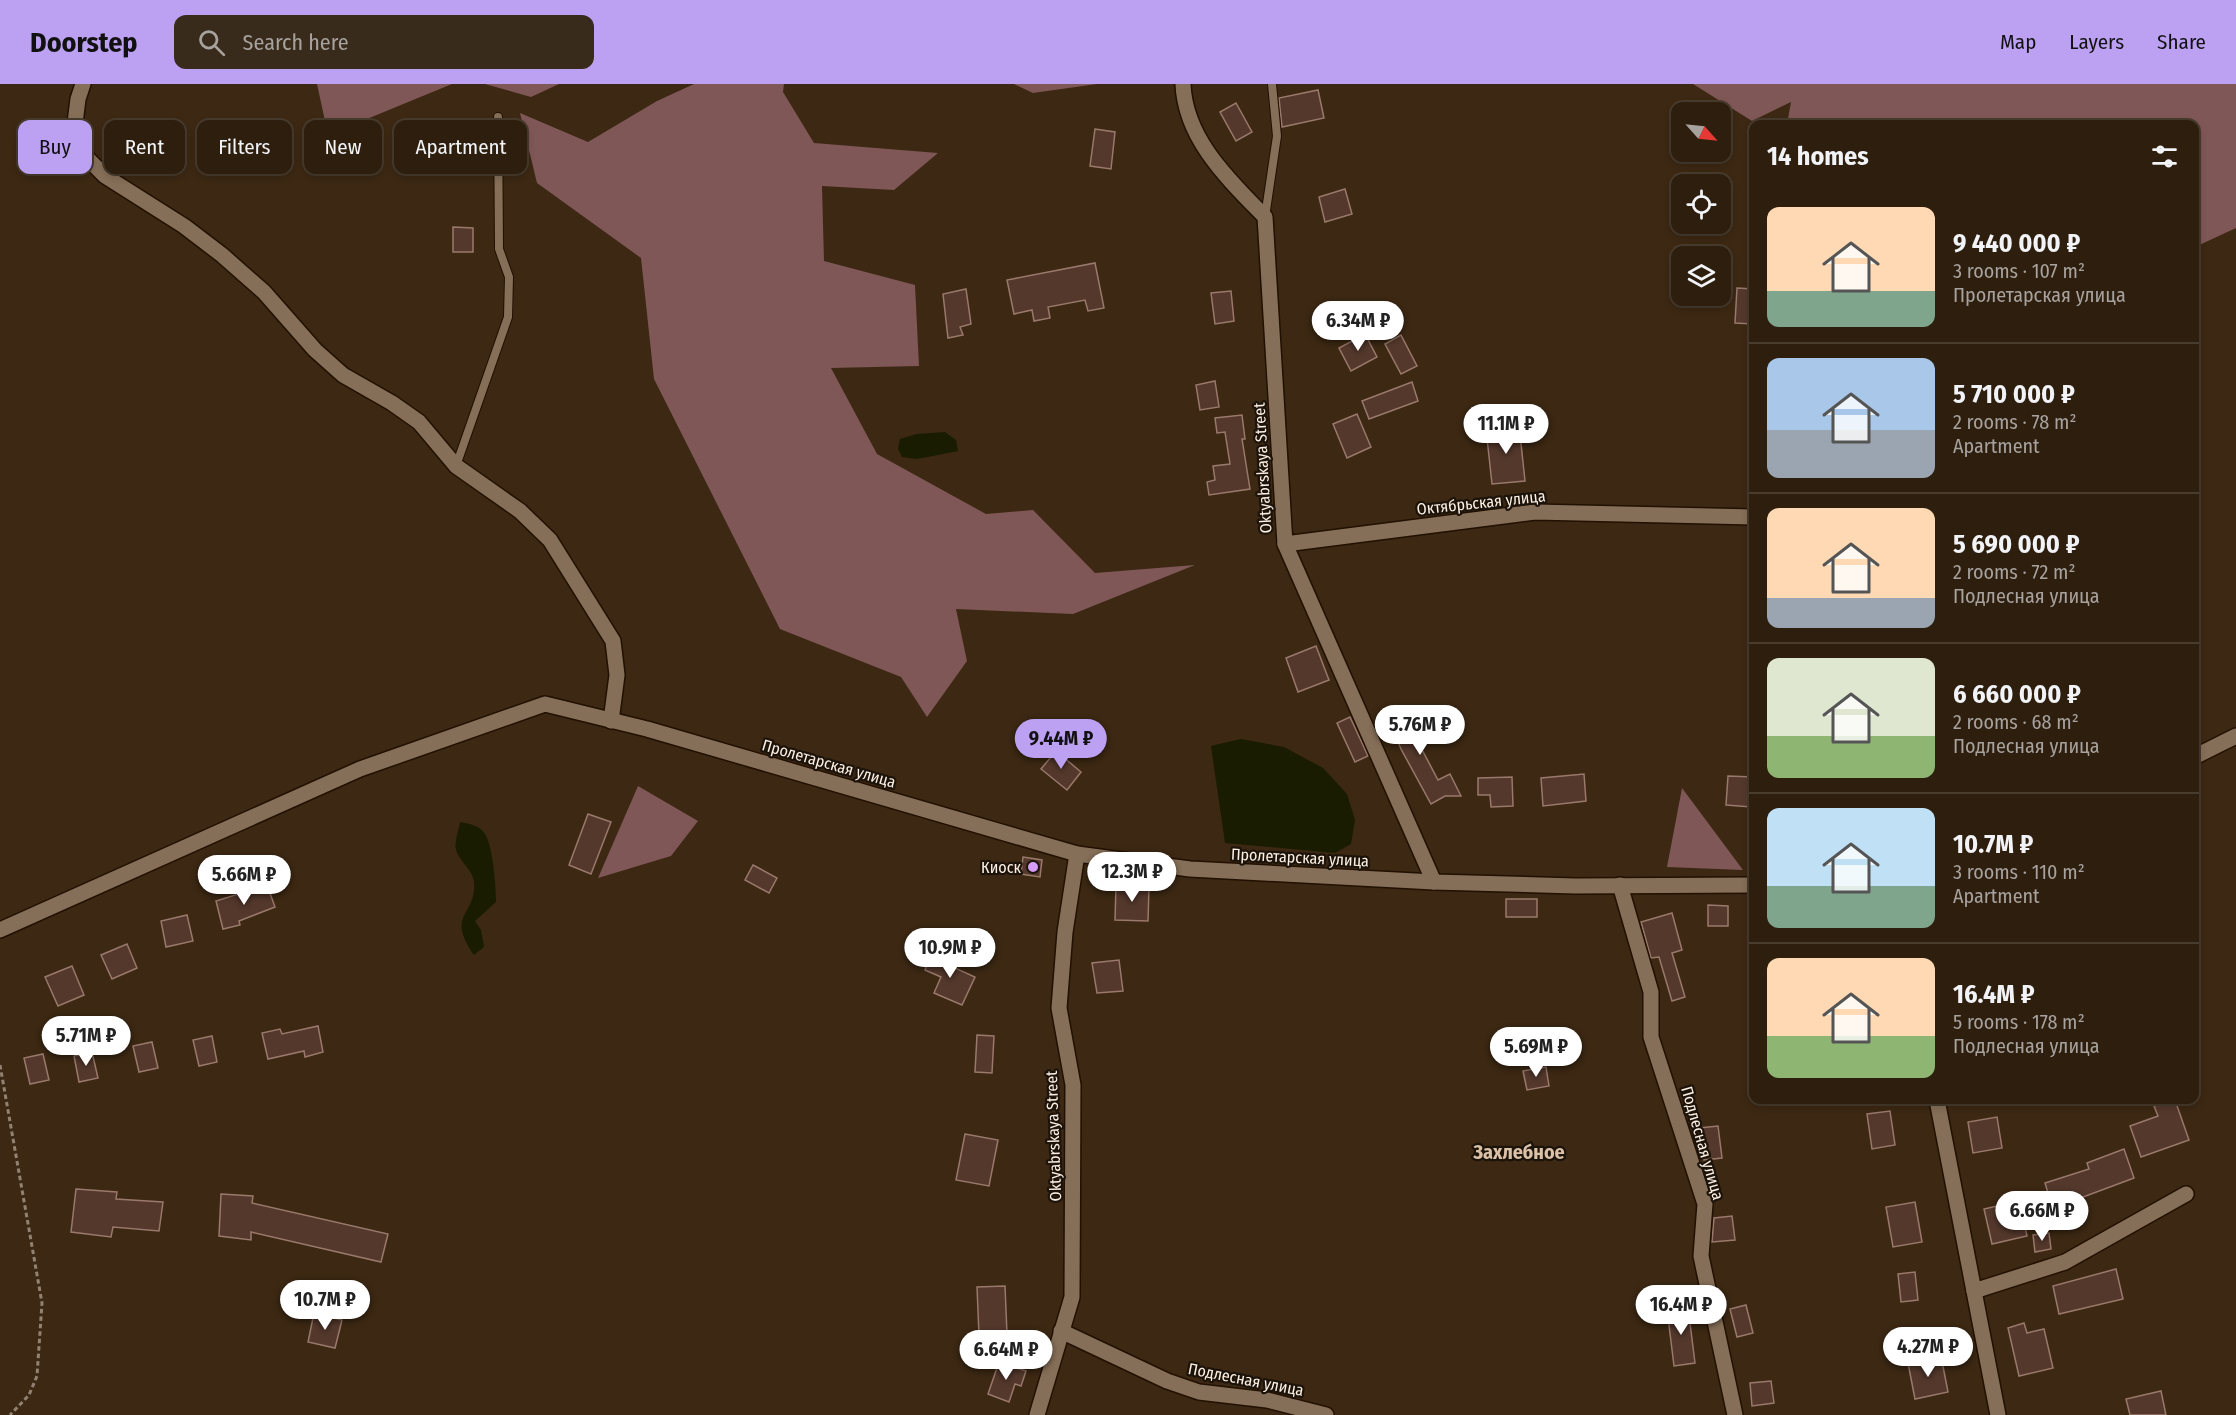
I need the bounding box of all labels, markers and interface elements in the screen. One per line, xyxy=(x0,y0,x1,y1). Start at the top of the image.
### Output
search box xyxy=(174,15,594,69)
text: Doorstep xyxy=(30,26,138,59)
icon: search xyxy=(195,26,228,59)
text: Search here xyxy=(243,29,349,56)
text: Map xyxy=(2000,29,2036,55)
text: Layers xyxy=(2069,29,2124,55)
text: Share xyxy=(2157,29,2206,55)
north arrow xyxy=(1671,102,1731,162)
map controls xyxy=(1671,102,1731,306)
chip: Buy xyxy=(18,120,92,174)
chip: Rent xyxy=(104,120,185,174)
chip: Filters xyxy=(197,120,292,174)
chip: New xyxy=(304,120,382,174)
chip: Apartment xyxy=(394,120,527,174)
icon: filters xyxy=(2148,140,2181,173)
text: 14 homes xyxy=(1767,141,1869,172)
button: locate xyxy=(1671,174,1731,234)
text: 9 440 000 ₽ xyxy=(1953,228,2080,259)
icon: home xyxy=(1815,231,1887,303)
button: layers xyxy=(1671,246,1731,306)
text: 3 rooms · 107 m² xyxy=(1953,259,2085,283)
text: Пролетарская улица xyxy=(1953,283,2126,307)
pin: 6.34M ₽ xyxy=(1303,301,1413,352)
text: 6.34M ₽ xyxy=(1326,308,1390,332)
text: 5 710 000 ₽ xyxy=(1953,379,2075,410)
icon: home xyxy=(1815,382,1887,454)
street label: Oktyabrskaya Street xyxy=(1250,401,1275,534)
pin: 11.1M ₽ xyxy=(1451,404,1561,455)
text: 2 rooms · 78 m² xyxy=(1953,410,2076,434)
text: 11.1M ₽ xyxy=(1478,411,1534,435)
text: Apartment xyxy=(1953,434,2040,458)
street label: Октябрьская улица xyxy=(1416,486,1547,519)
text: 5 690 000 ₽ xyxy=(1953,529,2080,560)
icon: home xyxy=(1815,532,1887,604)
text: 2 rooms · 72 m² xyxy=(1953,560,2075,584)
text: Подлесная улица xyxy=(1953,584,2100,608)
text: 6 660 000 ₽ xyxy=(1953,679,2081,710)
icon: home xyxy=(1815,682,1887,754)
pin: 5.76M ₽ xyxy=(1365,705,1475,756)
text: 2 rooms · 68 m² xyxy=(1953,710,2079,734)
text: 5.76M ₽ xyxy=(1389,712,1451,736)
pin: 9.44M ₽ xyxy=(1006,719,1116,770)
text: 9.44M ₽ xyxy=(1029,726,1093,750)
text: Подлесная улица xyxy=(1953,734,2100,758)
street label: Пролетарская улица xyxy=(760,735,898,792)
text: 10.7M ₽ xyxy=(1953,829,2033,860)
icon: home xyxy=(1815,832,1887,904)
street label: Пролетарская улица xyxy=(1230,844,1370,871)
pin: 12.3M ₽ xyxy=(1077,852,1187,903)
pin: 5.66M ₽ xyxy=(189,855,299,906)
place label: Киоск xyxy=(981,858,1021,877)
text: 12.3M ₽ xyxy=(1101,859,1163,883)
marker: Киоск xyxy=(1026,860,1040,874)
text: 3 rooms · 110 m² xyxy=(1953,860,2085,884)
text: 5.66M ₽ xyxy=(212,862,276,886)
text: Apartment xyxy=(1953,884,2040,908)
pin: 10.9M ₽ xyxy=(895,928,1005,979)
text: 10.9M ₽ xyxy=(918,935,982,959)
text: 16.4M ₽ xyxy=(1953,979,2035,1010)
icon: home xyxy=(1815,982,1887,1054)
text: 5 rooms · 178 m² xyxy=(1953,1010,2085,1034)
pin: 5.71M ₽ xyxy=(31,1016,141,1067)
text: 5.71M ₽ xyxy=(56,1023,116,1047)
pin: 5.69M ₽ xyxy=(1481,1027,1591,1078)
text: 5.69M ₽ xyxy=(1504,1034,1568,1058)
text: Подлесная улица xyxy=(1953,1034,2100,1058)
street label: Oktyabrskaya Street xyxy=(1042,1070,1065,1202)
street label: Подлесная улица xyxy=(1677,1084,1728,1202)
district label: Захлебное xyxy=(1472,1140,1565,1164)
pin: 6.66M ₽ xyxy=(1987,1191,2097,1242)
text: 6.66M ₽ xyxy=(2009,1198,2075,1222)
pin: 10.7M ₽ xyxy=(270,1280,380,1331)
pin: 16.4M ₽ xyxy=(1626,1285,1736,1336)
text: 10.7M ₽ xyxy=(294,1287,356,1311)
text: 16.4M ₽ xyxy=(1650,1292,1712,1316)
pin: 4.27M ₽ xyxy=(1873,1327,1983,1378)
pin: 6.64M ₽ xyxy=(951,1330,1061,1381)
text: 4.27M ₽ xyxy=(1897,1334,1959,1358)
text: 6.64M ₽ xyxy=(974,1337,1038,1361)
street label: Подлесная улица xyxy=(1187,1359,1305,1400)

